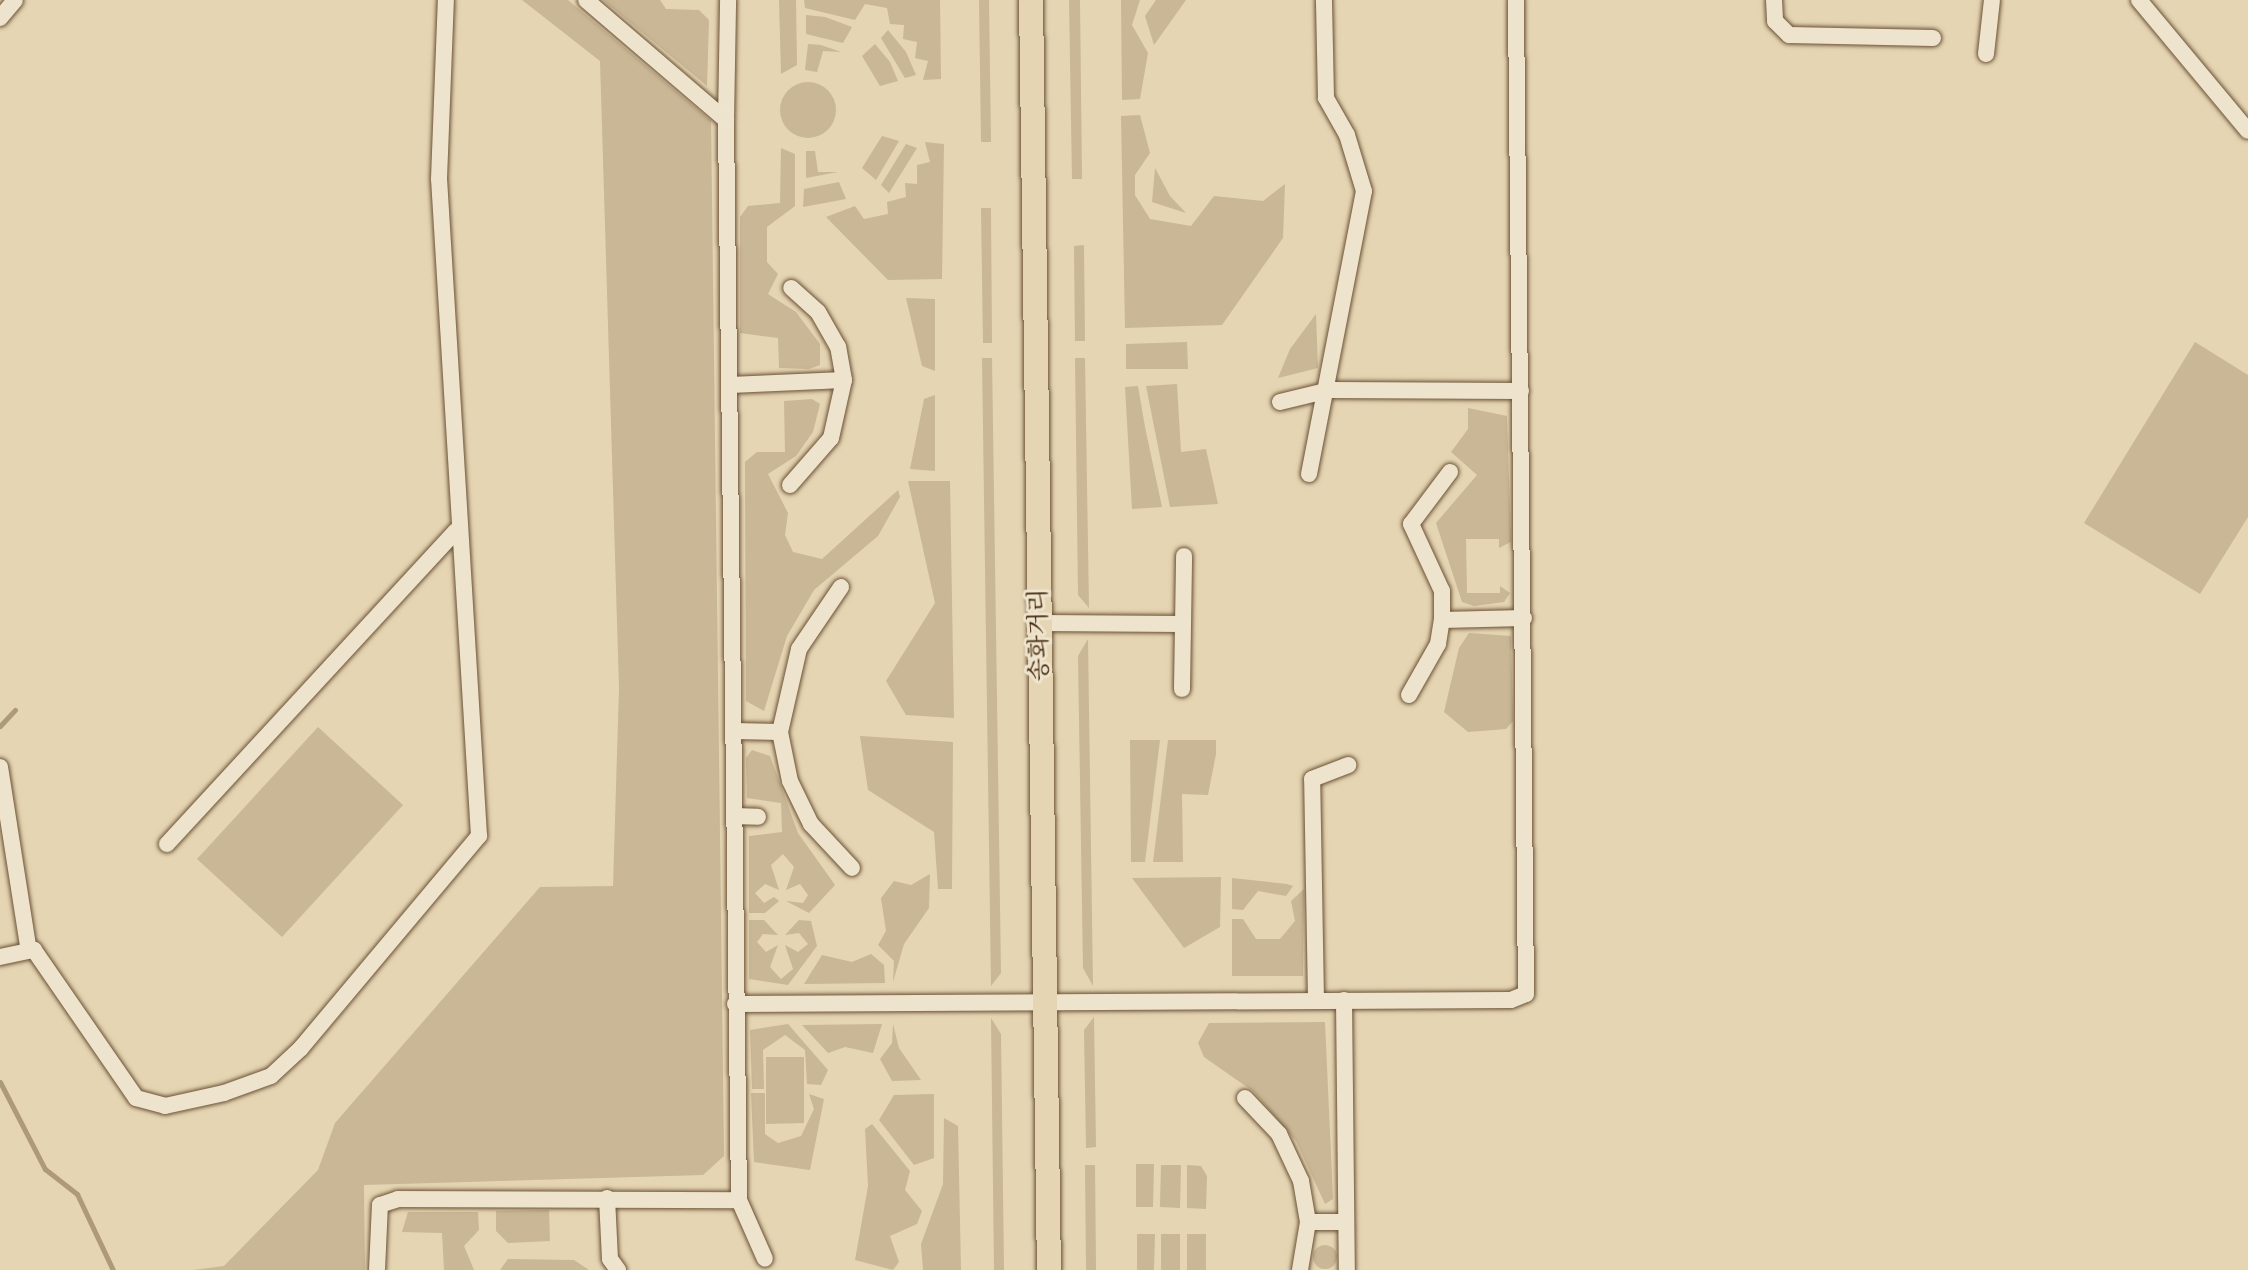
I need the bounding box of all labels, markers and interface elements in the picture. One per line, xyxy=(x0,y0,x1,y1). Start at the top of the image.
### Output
street label: 송화거리 xyxy=(1026,588,1056,682)

